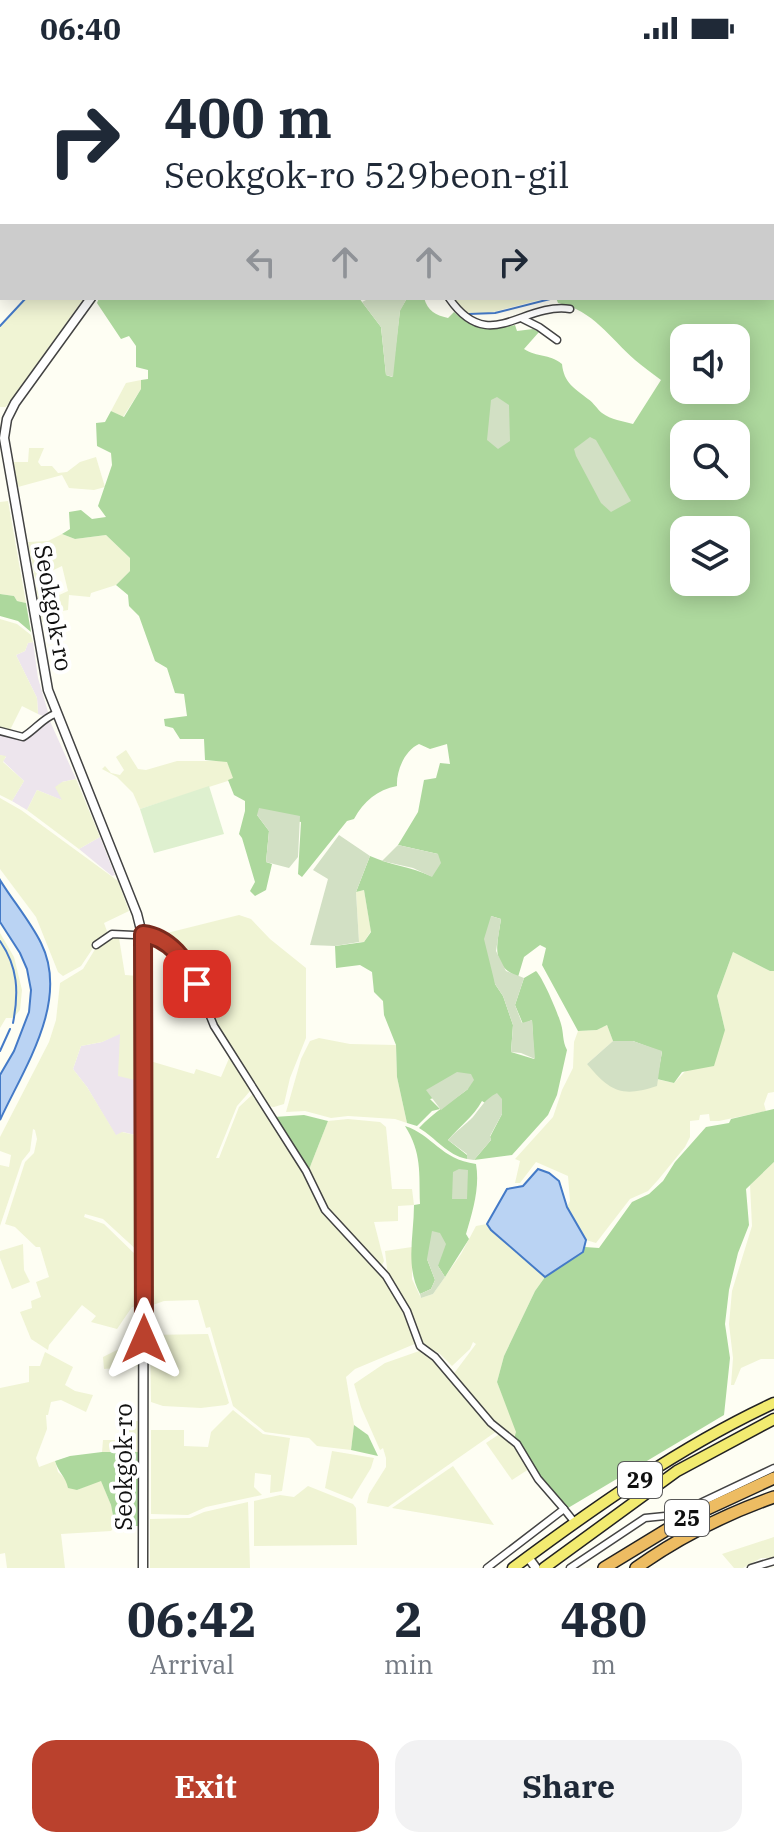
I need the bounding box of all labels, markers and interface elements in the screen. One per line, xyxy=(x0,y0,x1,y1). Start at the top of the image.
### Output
text: 06:40 xyxy=(40,9,121,48)
text: 400 m xyxy=(164,81,332,153)
icon: right xyxy=(32,88,136,192)
text: Seokgok-ro 529beon-gil xyxy=(164,151,569,198)
icon: left xyxy=(239,240,283,284)
icon: ahead xyxy=(323,240,367,284)
icon: ahead xyxy=(407,240,451,284)
icon: right xyxy=(491,240,535,284)
map controls xyxy=(670,324,750,596)
button: sound xyxy=(670,324,750,404)
button: search xyxy=(670,420,750,500)
button: layers xyxy=(670,516,750,596)
street label: Seokgok-ro xyxy=(27,542,81,673)
pin xyxy=(163,950,231,1018)
icon: arrive xyxy=(175,962,219,1006)
position arrow xyxy=(102,1297,186,1381)
street label: Seokgok-ro xyxy=(107,1403,139,1531)
road number: 29 xyxy=(618,1462,662,1498)
road number: 25 xyxy=(665,1500,709,1536)
text: 06:42 xyxy=(127,1588,257,1650)
text: 2 xyxy=(394,1588,423,1650)
text: 480 xyxy=(561,1588,647,1650)
text: Arrival xyxy=(150,1647,234,1681)
text: min xyxy=(384,1647,433,1681)
text: m xyxy=(591,1647,616,1681)
button: Exit xyxy=(32,1740,379,1832)
button: Share xyxy=(395,1740,742,1832)

